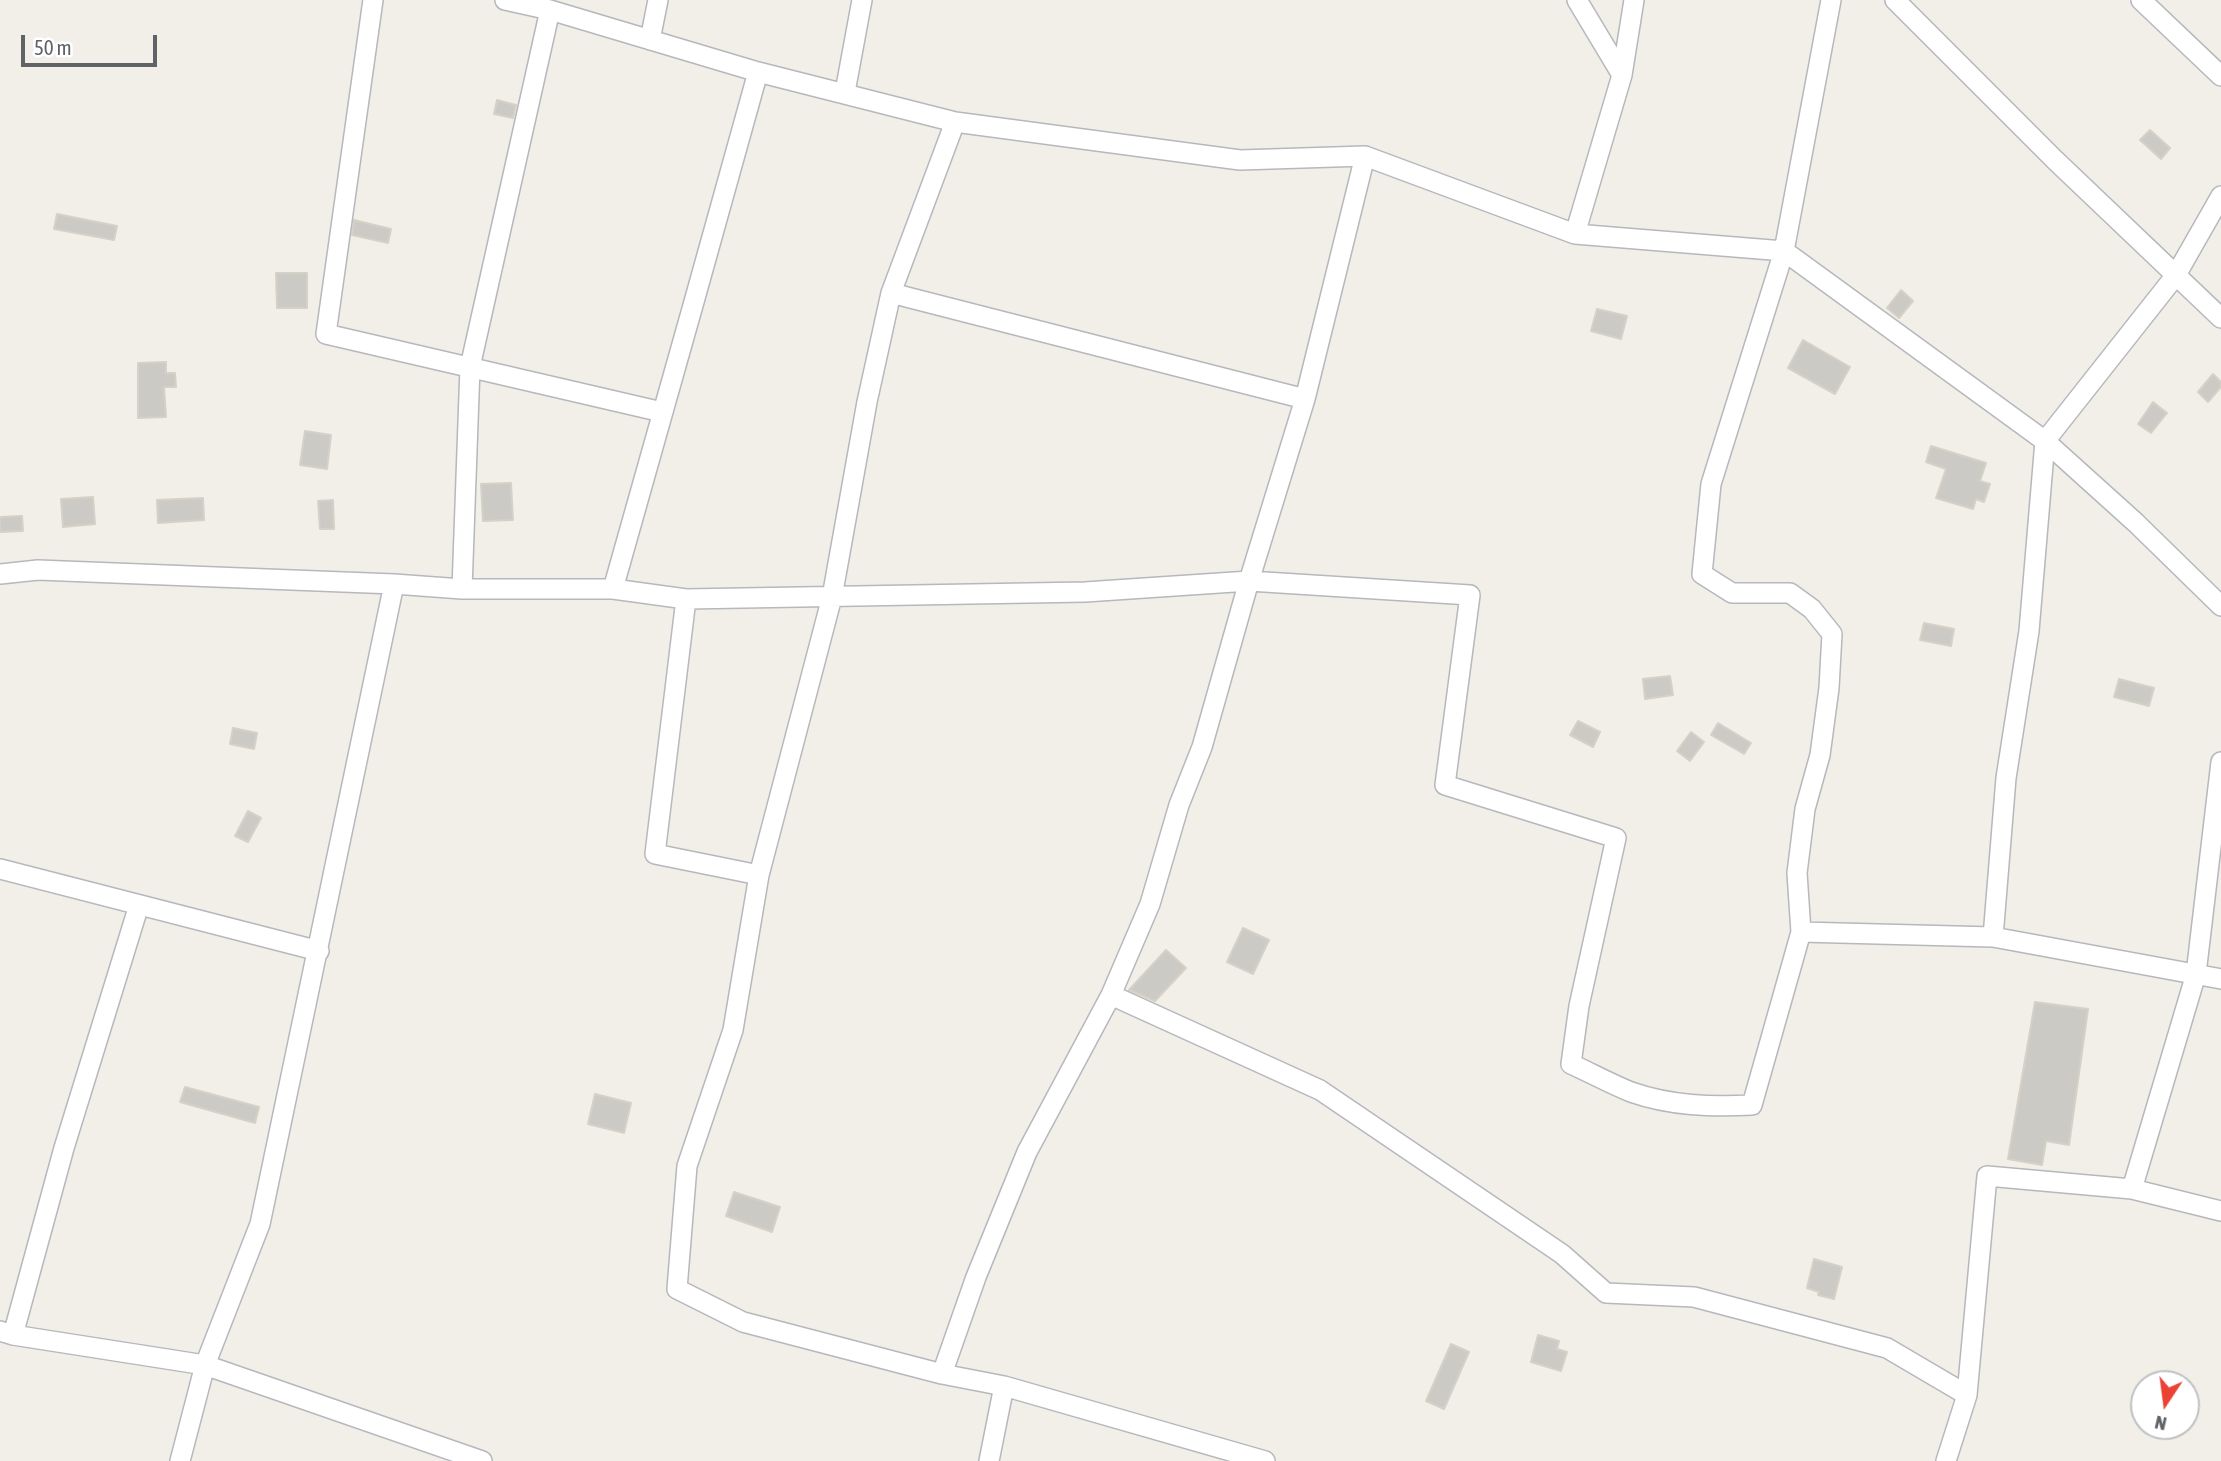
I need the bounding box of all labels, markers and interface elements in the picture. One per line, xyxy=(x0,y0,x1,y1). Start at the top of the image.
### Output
scale bar xyxy=(24,21,161,65)
text: 50 m xyxy=(34,35,72,59)
north arrow xyxy=(2130,1370,2200,1440)
text: N xyxy=(2153,1412,2169,1435)

